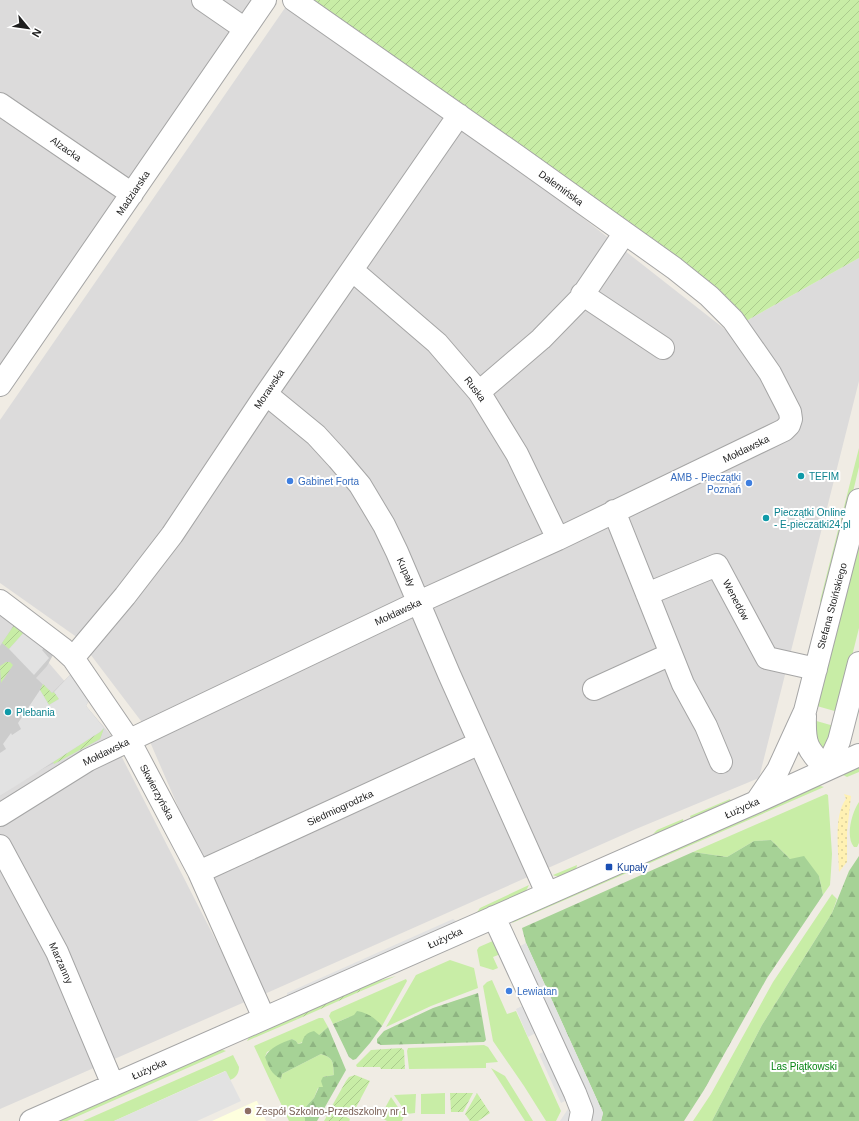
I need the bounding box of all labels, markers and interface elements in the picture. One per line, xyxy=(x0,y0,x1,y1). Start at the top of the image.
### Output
north arrow xyxy=(8,8,48,48)
text: N xyxy=(30,26,44,39)
street label: Alzacka xyxy=(49,134,84,164)
street label: Madziarska xyxy=(114,168,152,217)
street label: Dalemińska xyxy=(537,168,586,208)
street label: Morawska xyxy=(252,367,287,411)
street label: Ruska xyxy=(462,374,488,404)
street label: Mołdawska xyxy=(721,433,771,465)
marker: TEFIM xyxy=(796,471,806,481)
place label: TEFIM xyxy=(809,471,839,482)
place label: AMB - Pieczątki Poznań xyxy=(670,472,741,495)
marker: Gabinet Forta xyxy=(285,476,295,486)
place label: Gabinet Forta xyxy=(298,476,360,487)
marker: AMB - Pieczątki Poznań xyxy=(744,478,754,488)
place label: Pieczątki Online - E-pieczatki24.pl xyxy=(774,507,851,530)
marker: Pieczątki Online - E-pieczatki24.pl xyxy=(761,513,771,523)
street label: Kupały xyxy=(395,556,417,588)
street label: Stefana Stoińskiego xyxy=(815,561,849,650)
street label: Wenedów xyxy=(721,578,752,623)
street label: Mołdawska xyxy=(373,596,423,628)
marker: Plebania xyxy=(3,707,13,717)
place label: Plebania xyxy=(16,707,55,718)
street label: Mołdawska xyxy=(81,736,131,768)
street label: Skwierzyńska xyxy=(138,762,176,822)
street label: Siedmiogrodzka xyxy=(305,788,375,828)
street label: Łużycka xyxy=(723,795,761,820)
marker: Kupały xyxy=(604,862,614,872)
place label: Kupały xyxy=(617,862,648,873)
street label: Łużycka xyxy=(426,925,464,950)
street label: Marzanny xyxy=(47,941,75,985)
marker: Lewiatan xyxy=(504,986,514,996)
place label: Lewiatan xyxy=(517,986,557,997)
street label: Łużycka xyxy=(130,1056,168,1081)
park label: Las Piątkowski xyxy=(771,1061,837,1072)
marker: Zespół Szkolno-Przedszkolny nr 1 xyxy=(243,1106,253,1116)
place label: Zespół Szkolno-Przedszkolny nr 1 xyxy=(256,1106,408,1117)

